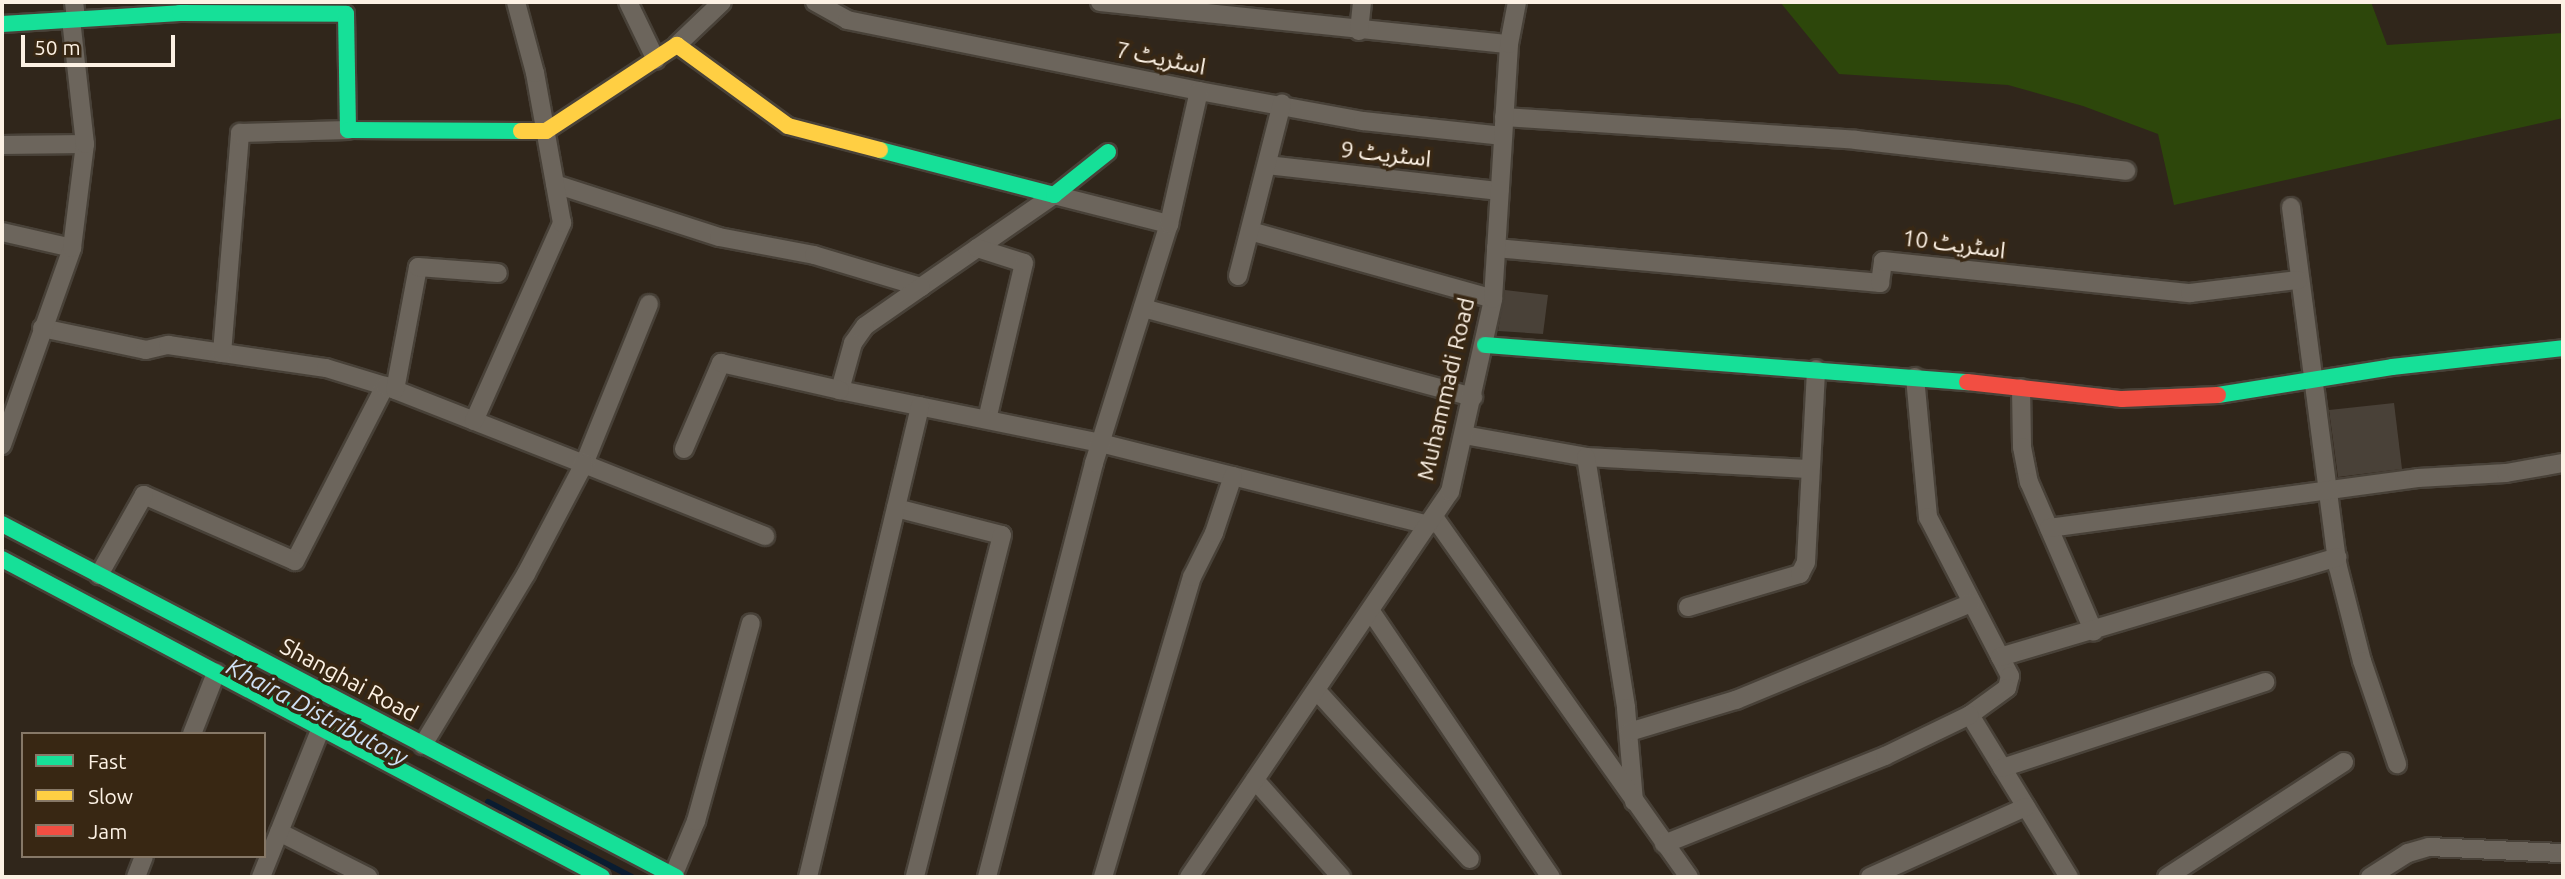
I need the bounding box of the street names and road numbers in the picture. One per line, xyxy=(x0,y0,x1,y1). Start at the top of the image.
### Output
street label: اسٹریٹ 7 xyxy=(1114,36,1208,80)
street label: اسٹریٹ 9 xyxy=(1339,136,1433,172)
street label: اسٹریٹ 10 xyxy=(1901,224,2007,264)
street label: Muhammadi Road xyxy=(1412,295,1480,483)
street label: Shanghai Road xyxy=(275,632,423,728)

